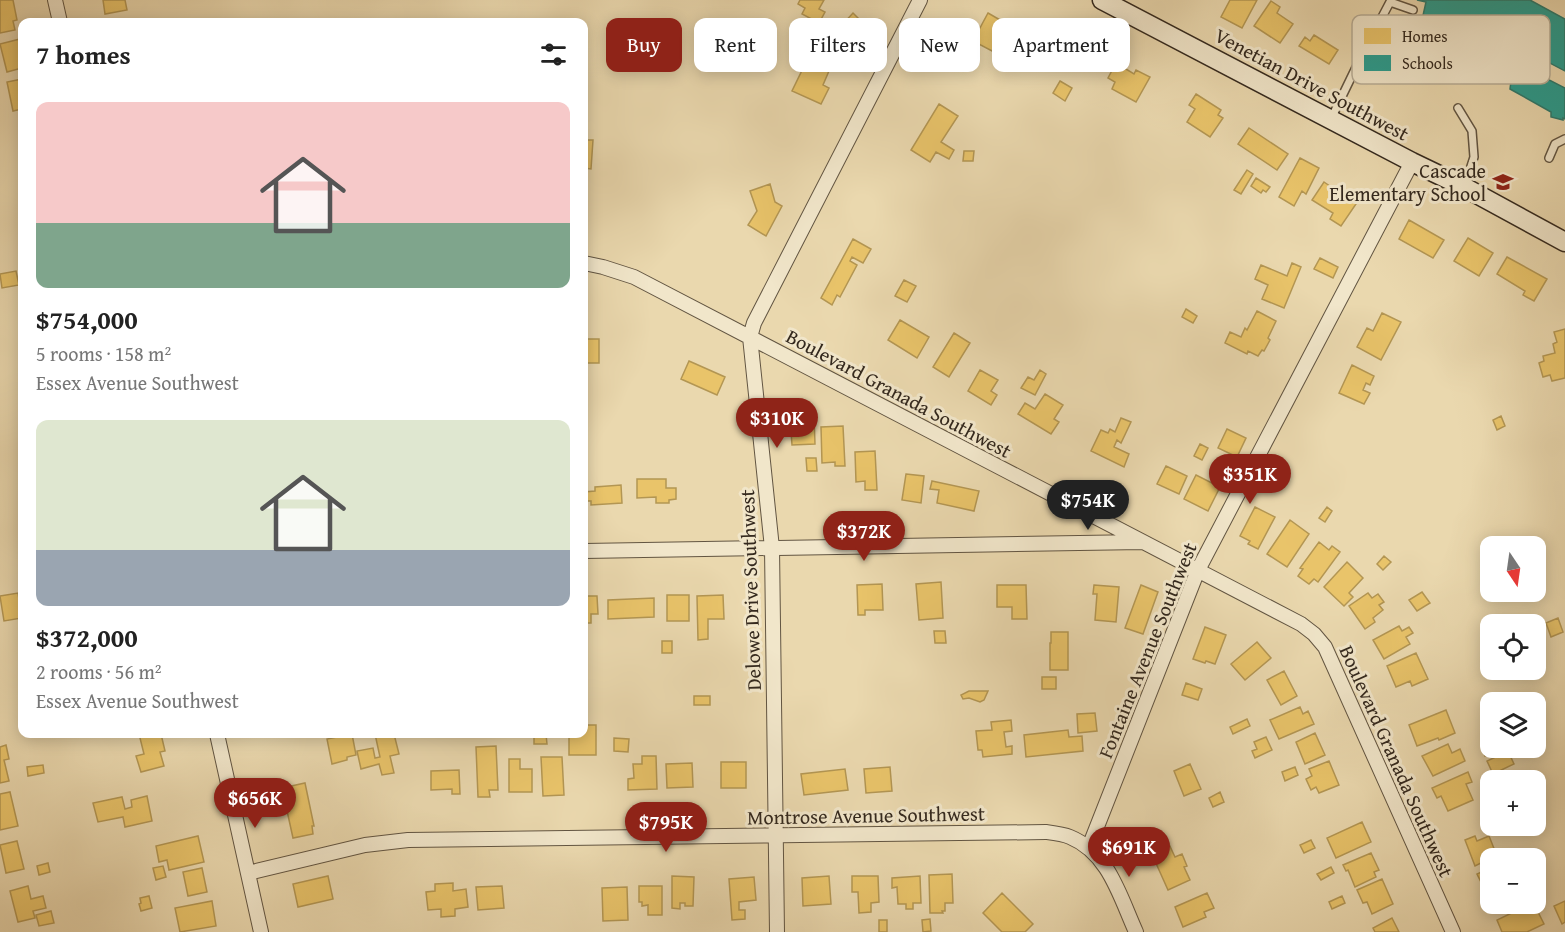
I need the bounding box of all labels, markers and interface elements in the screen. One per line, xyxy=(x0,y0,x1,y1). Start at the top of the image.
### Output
legend xyxy=(1352,15,1550,84)
chip: Buy xyxy=(606,18,682,72)
chip: Rent xyxy=(694,18,777,72)
chip: Filters xyxy=(789,18,887,72)
chip: New xyxy=(899,18,980,72)
chip: Apartment xyxy=(992,18,1130,72)
street label: Venetian Drive Southwest xyxy=(1210,20,1414,148)
text: Homes xyxy=(1402,24,1448,48)
text: 7 homes xyxy=(36,35,131,74)
icon: filters xyxy=(537,38,570,71)
text: Schools xyxy=(1402,51,1453,75)
icon: home xyxy=(249,141,357,249)
place label: Cascade Elementary School xyxy=(1329,156,1486,208)
school or university icon: Cascade Elementary School xyxy=(1491,170,1515,194)
text: $754,000 xyxy=(36,300,138,339)
street label: Boulevard Granada Southwest xyxy=(781,321,1017,465)
text: 5 rooms · 158 m² xyxy=(36,339,171,368)
text: Essex Avenue Southwest xyxy=(36,368,239,397)
pin: $310K xyxy=(735,398,819,449)
text: $310K xyxy=(750,403,804,432)
pin: $351K xyxy=(1208,454,1292,505)
icon: home xyxy=(249,459,357,567)
text: $351K xyxy=(1223,459,1277,488)
pin: $754K xyxy=(1046,480,1130,531)
text: $754K xyxy=(1061,485,1115,514)
street label: Delowe Drive Southwest xyxy=(732,489,768,691)
pin: $372K xyxy=(822,511,906,562)
text: $372K xyxy=(837,516,891,545)
north arrow xyxy=(1480,536,1546,602)
map controls xyxy=(1480,536,1546,914)
street label: Fontaine Avenue Southwest xyxy=(1090,538,1204,762)
button: locate xyxy=(1480,614,1546,680)
text: $372,000 xyxy=(36,618,138,657)
street label: Boulevard Granada Southwest xyxy=(1333,640,1461,882)
text: 2 rooms · 56 m² xyxy=(36,657,162,686)
text: Essex Avenue Southwest xyxy=(36,686,239,715)
button: layers xyxy=(1480,692,1546,758)
button: + xyxy=(1480,770,1546,836)
pin: $656K xyxy=(213,778,297,829)
text: $656K xyxy=(228,783,282,812)
street label: Montrose Avenue Southwest xyxy=(747,798,985,832)
pin: $795K xyxy=(624,802,708,853)
text: $795K xyxy=(639,807,693,836)
pin: $691K xyxy=(1087,827,1171,878)
text: $691K xyxy=(1102,832,1156,861)
button: − xyxy=(1480,848,1546,914)

